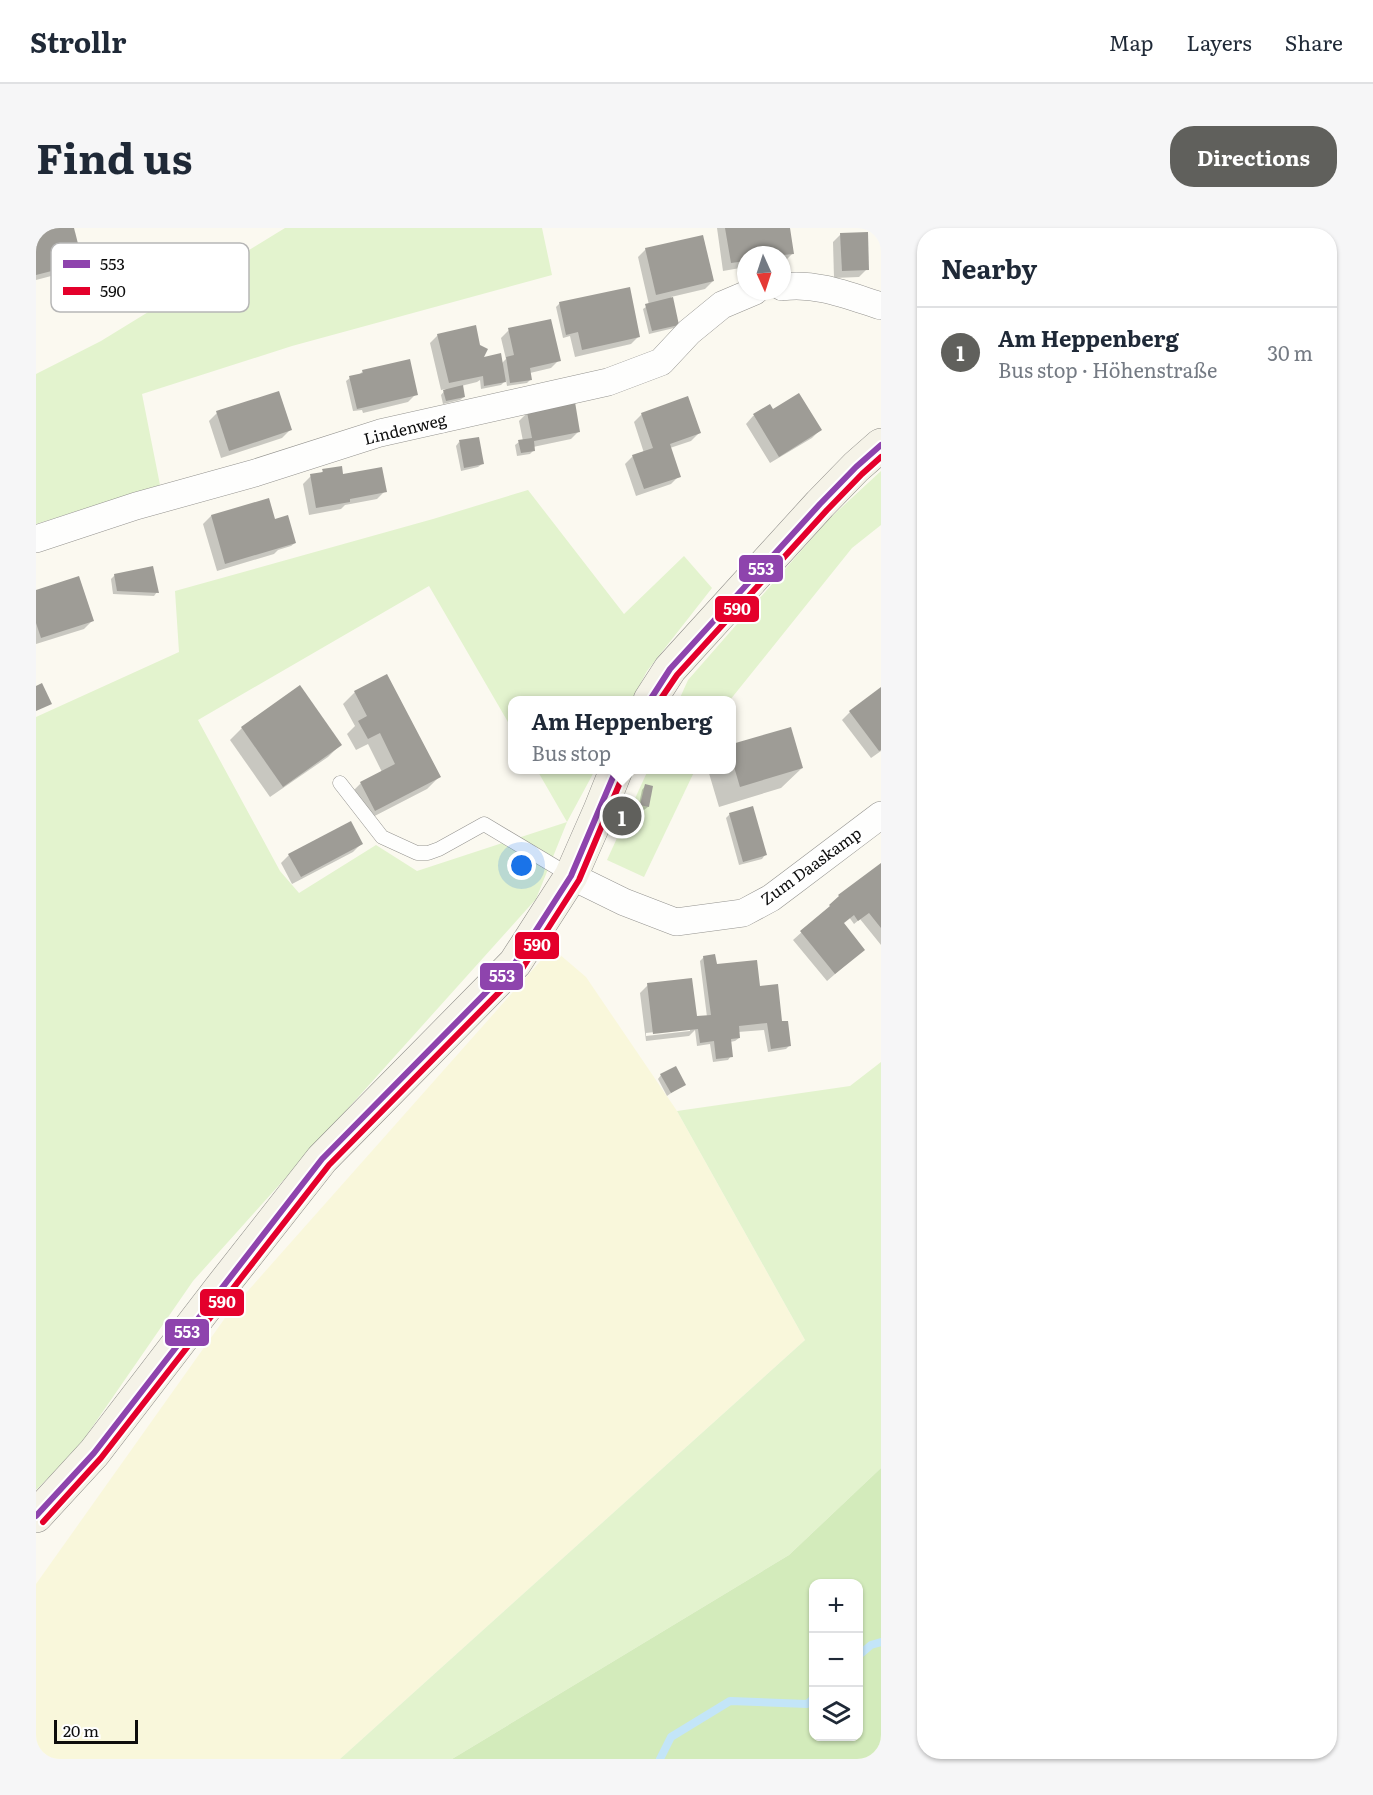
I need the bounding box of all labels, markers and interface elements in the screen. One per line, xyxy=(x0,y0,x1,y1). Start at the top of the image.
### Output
text: Strollr xyxy=(30,20,126,62)
text: Map xyxy=(1109,26,1154,57)
text: Layers xyxy=(1187,26,1252,57)
text: Share xyxy=(1285,26,1343,57)
text: Find us xyxy=(36,125,193,187)
button: Directions xyxy=(1170,126,1337,187)
legend xyxy=(51,243,249,312)
north arrow xyxy=(737,246,791,300)
text: Nearby xyxy=(941,248,1037,287)
text: 553 xyxy=(100,251,125,275)
text: 590 xyxy=(100,278,126,302)
text: Am Heppenberg xyxy=(998,321,1179,354)
text: 1 xyxy=(956,337,965,367)
text: 30 m xyxy=(1267,337,1313,367)
text: Bus stop · Höhenstraße xyxy=(998,354,1217,384)
street label: Lindenweg xyxy=(361,406,449,450)
line badge: 553 xyxy=(738,554,784,583)
text: 553 xyxy=(748,556,774,580)
line badge: 590 xyxy=(714,595,760,623)
text: 590 xyxy=(723,596,751,620)
popup xyxy=(508,696,736,774)
text: Am Heppenberg xyxy=(532,704,712,737)
text: Bus stop xyxy=(532,737,611,767)
pin: 1 xyxy=(602,794,642,838)
street label: Zum Daaskamp xyxy=(755,820,866,910)
your location xyxy=(507,851,536,880)
line badge: 590 xyxy=(514,931,560,960)
text: 590 xyxy=(523,932,551,956)
line badge: 553 xyxy=(479,962,524,991)
text: 553 xyxy=(489,963,515,987)
line badge: 590 xyxy=(199,1288,245,1317)
text: 590 xyxy=(208,1289,236,1313)
line badge: 553 xyxy=(164,1318,210,1347)
text: 553 xyxy=(174,1319,200,1343)
map controls xyxy=(809,1579,863,1741)
button: + xyxy=(809,1579,863,1633)
button: − xyxy=(809,1633,863,1687)
button: layers xyxy=(809,1687,863,1741)
scale bar xyxy=(54,1717,138,1744)
text: 20 m xyxy=(63,1718,99,1742)

